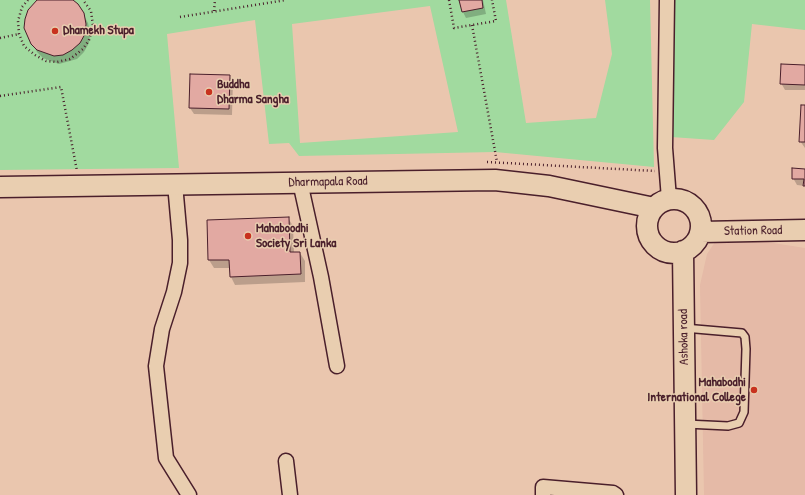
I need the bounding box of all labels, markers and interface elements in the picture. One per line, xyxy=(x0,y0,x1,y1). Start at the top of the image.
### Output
place label: Dhamekh Stupa xyxy=(63,23,134,39)
marker: Dhamekh Stupa xyxy=(50,26,60,36)
place label: Buddha Dharma Sangha xyxy=(217,77,289,108)
marker: Buddha Dharma Sangha xyxy=(204,87,214,97)
street label: Dharmapala Road xyxy=(288,174,368,190)
place label: Mahaboodhi Society Sri Lanka xyxy=(256,221,336,252)
street label: Station Road xyxy=(724,223,782,239)
marker: Mahaboodhi Society Sri Lanka xyxy=(243,231,253,241)
street label: Ashoka road xyxy=(676,309,692,365)
place label: Mahabodhi International College xyxy=(647,375,746,406)
marker: Mahabodhi International College xyxy=(749,385,759,395)

